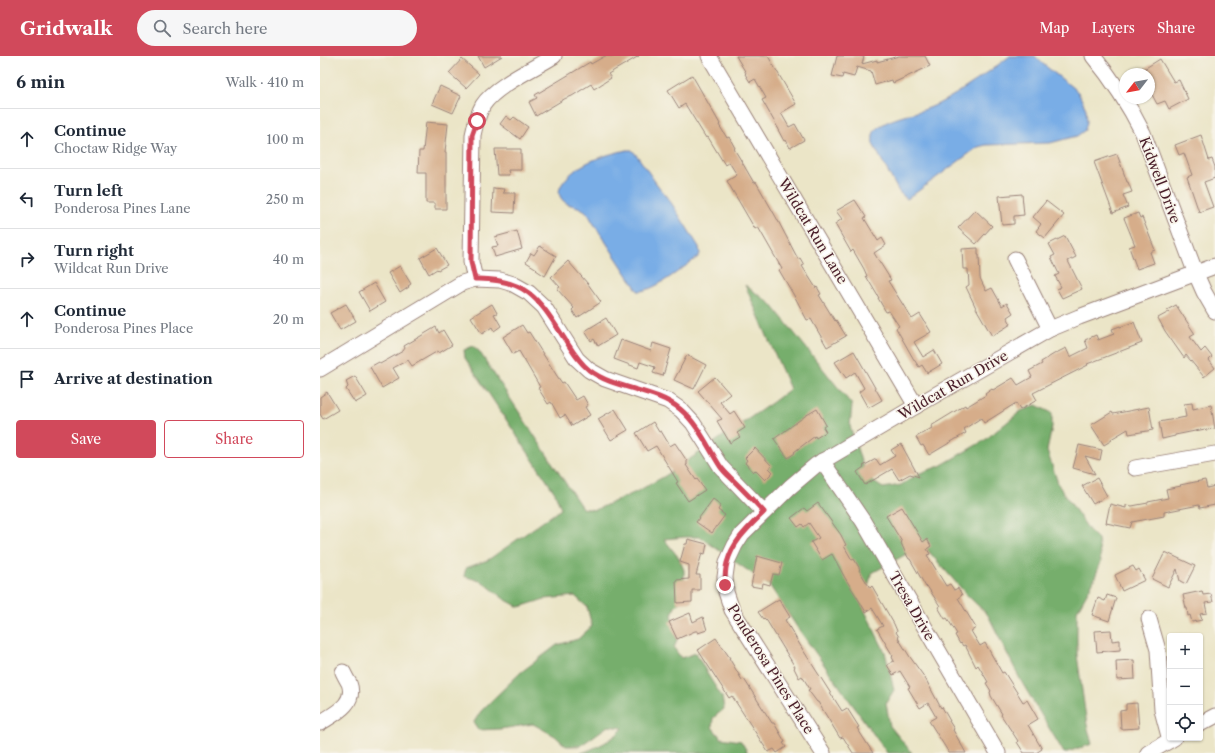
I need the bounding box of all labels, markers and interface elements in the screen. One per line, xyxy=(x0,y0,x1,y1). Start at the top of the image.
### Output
search box xyxy=(137,10,417,46)
text: Gridwalk xyxy=(20,17,113,40)
icon: search xyxy=(151,17,173,39)
text: Search here xyxy=(183,19,268,38)
text: Map xyxy=(1039,19,1069,37)
text: Layers xyxy=(1091,19,1135,37)
text: Share xyxy=(1157,19,1195,37)
north arrow xyxy=(1119,68,1155,104)
text: 6 min xyxy=(16,72,65,92)
text: Walk · 410 m xyxy=(226,74,304,90)
route start xyxy=(468,112,486,130)
text: Continue xyxy=(54,121,126,140)
icon: ahead xyxy=(16,128,38,150)
text: 100 m xyxy=(266,131,304,147)
street label: Kidwell Drive xyxy=(1135,134,1185,226)
text: Choctaw Ridge Way xyxy=(54,140,177,156)
street label: Wildcat Run Lane xyxy=(774,174,852,287)
text: Turn left xyxy=(54,181,123,200)
icon: left xyxy=(16,188,38,210)
text: 250 m xyxy=(266,191,304,207)
text: Ponderosa Pines Lane xyxy=(54,200,191,216)
text: Turn right xyxy=(54,241,134,260)
icon: right xyxy=(16,248,38,270)
text: 40 m xyxy=(273,251,304,267)
text: Wildcat Run Drive xyxy=(54,260,169,276)
text: Continue xyxy=(54,301,126,320)
icon: ahead xyxy=(16,308,38,330)
text: 20 m xyxy=(273,311,304,327)
text: Ponderosa Pines Place xyxy=(54,320,193,336)
street label: Wildcat Run Drive xyxy=(894,346,1011,424)
icon: arrive xyxy=(16,368,38,390)
text: Arrive at destination xyxy=(54,369,213,388)
button: Save xyxy=(16,420,156,458)
button: Share xyxy=(164,420,304,458)
street label: Tresa Drive xyxy=(885,568,939,644)
route end xyxy=(716,576,734,594)
street label: Ponderosa Pines Place xyxy=(724,601,818,737)
map controls xyxy=(1167,633,1203,741)
button: + xyxy=(1167,633,1203,669)
button: − xyxy=(1167,669,1203,705)
button: locate xyxy=(1167,705,1203,741)

